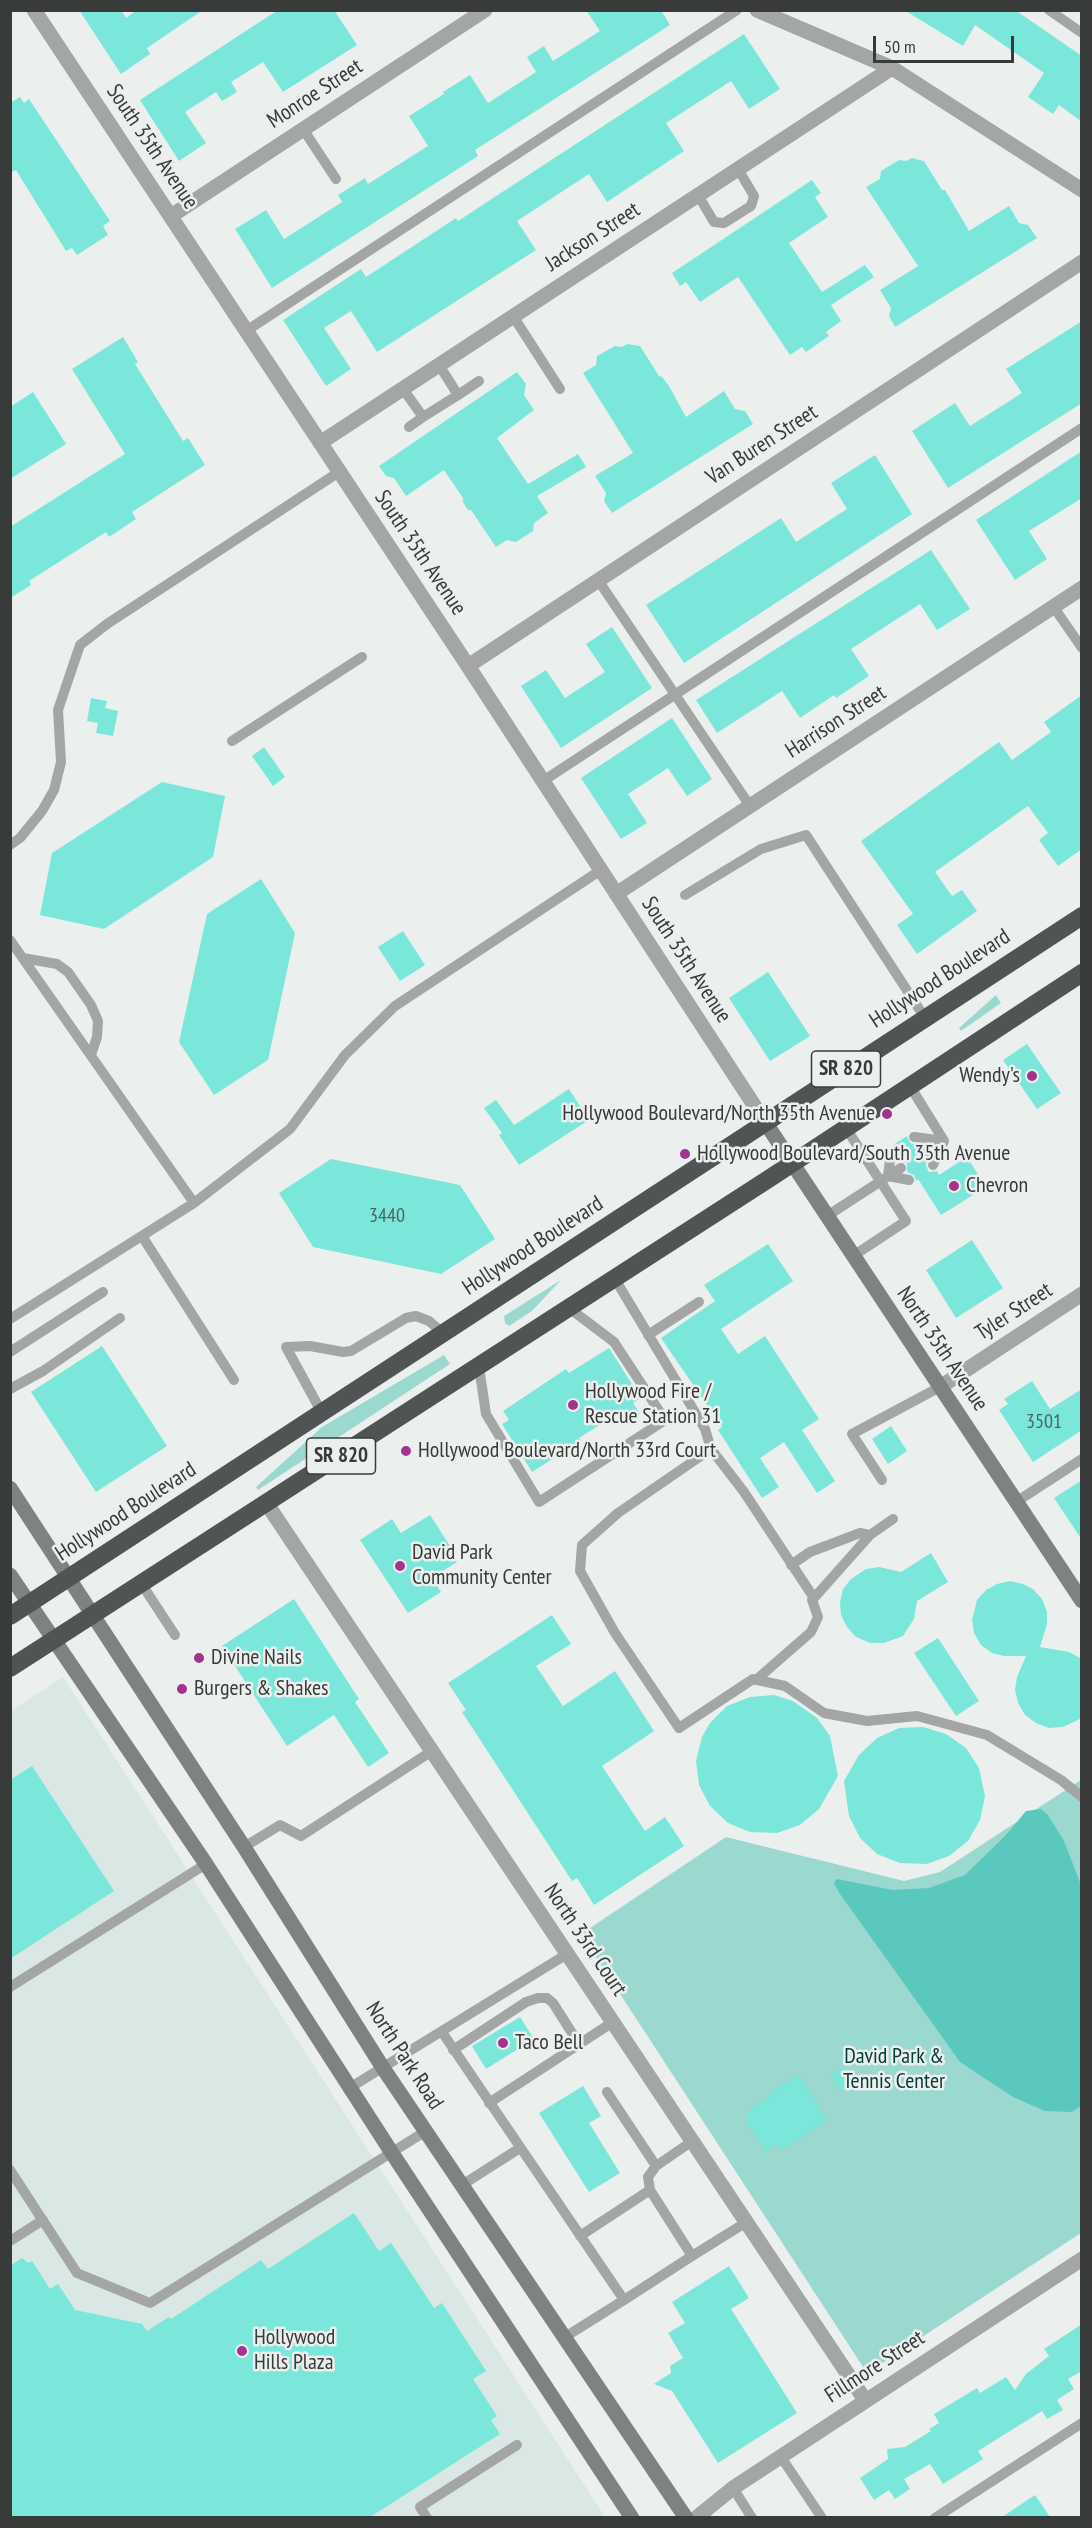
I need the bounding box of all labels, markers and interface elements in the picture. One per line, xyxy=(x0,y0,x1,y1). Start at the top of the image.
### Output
scale bar xyxy=(876,24,1017,62)
text: 50 m xyxy=(884,35,916,58)
street label: Monroe Street xyxy=(263,54,367,134)
street label: South 35th Avenue xyxy=(101,80,203,214)
street label: Jackson Street xyxy=(541,197,645,277)
street label: Van Buren Street xyxy=(701,399,823,491)
street label: South 35th Avenue xyxy=(369,486,471,620)
street label: Harrison Street xyxy=(781,680,891,764)
street label: South 35th Avenue xyxy=(636,892,736,1028)
street label: Hollywood Boulevard xyxy=(865,924,1015,1034)
road number: SR 820 xyxy=(812,1051,880,1087)
place label: Wendy's xyxy=(959,1063,1020,1089)
marker: Wendy's xyxy=(1025,1069,1039,1083)
place label: Hollywood Boulevard/North 35th Avenue xyxy=(562,1101,875,1127)
marker: Hollywood Boulevard/North 35th Avenue xyxy=(880,1107,894,1121)
place label: Hollywood Boulevard/South 35th Avenue xyxy=(697,1141,1010,1167)
marker: Hollywood Boulevard/South 35th Avenue xyxy=(678,1147,692,1161)
place label: Chevron xyxy=(966,1173,1028,1199)
marker: Chevron xyxy=(947,1179,961,1193)
street label: Hollywood Boulevard xyxy=(458,1191,608,1301)
house number: 3440 xyxy=(369,1204,405,1228)
street label: Tyler Street xyxy=(971,1277,1057,1347)
street label: North 35th Avenue xyxy=(891,1282,993,1416)
place label: Hollywood Fire / Rescue Station 31 xyxy=(585,1379,721,1430)
marker: Hollywood Fire / Rescue Station 31 xyxy=(566,1398,580,1412)
house number: 3501 xyxy=(1026,1410,1062,1434)
road number: SR 820 xyxy=(306,1438,376,1474)
place label: Hollywood Boulevard/North 33rd Court xyxy=(418,1438,716,1464)
marker: Hollywood Boulevard/North 33rd Court xyxy=(399,1444,413,1458)
street label: Hollywood Boulevard xyxy=(51,1457,201,1567)
place label: David Park Community Center xyxy=(412,1540,552,1592)
marker: David Park Community Center xyxy=(393,1559,407,1573)
place label: Divine Nails xyxy=(211,1645,302,1671)
marker: Divine Nails xyxy=(192,1651,206,1665)
place label: Burgers & Shakes xyxy=(194,1676,328,1702)
marker: Burgers & Shakes xyxy=(175,1682,189,1696)
street label: North 33rd Court xyxy=(538,1879,632,2001)
street label: North Park Road xyxy=(359,1997,449,2115)
place label: Taco Bell xyxy=(515,2030,583,2056)
marker: Taco Bell xyxy=(496,2036,510,2050)
park label: David Park & Tennis Center xyxy=(843,2044,945,2096)
place label: Hollywood Hills Plaza xyxy=(254,2325,335,2376)
street label: Fillmore Street xyxy=(820,2325,930,2409)
marker: Hollywood Hills Plaza xyxy=(235,2344,249,2358)

